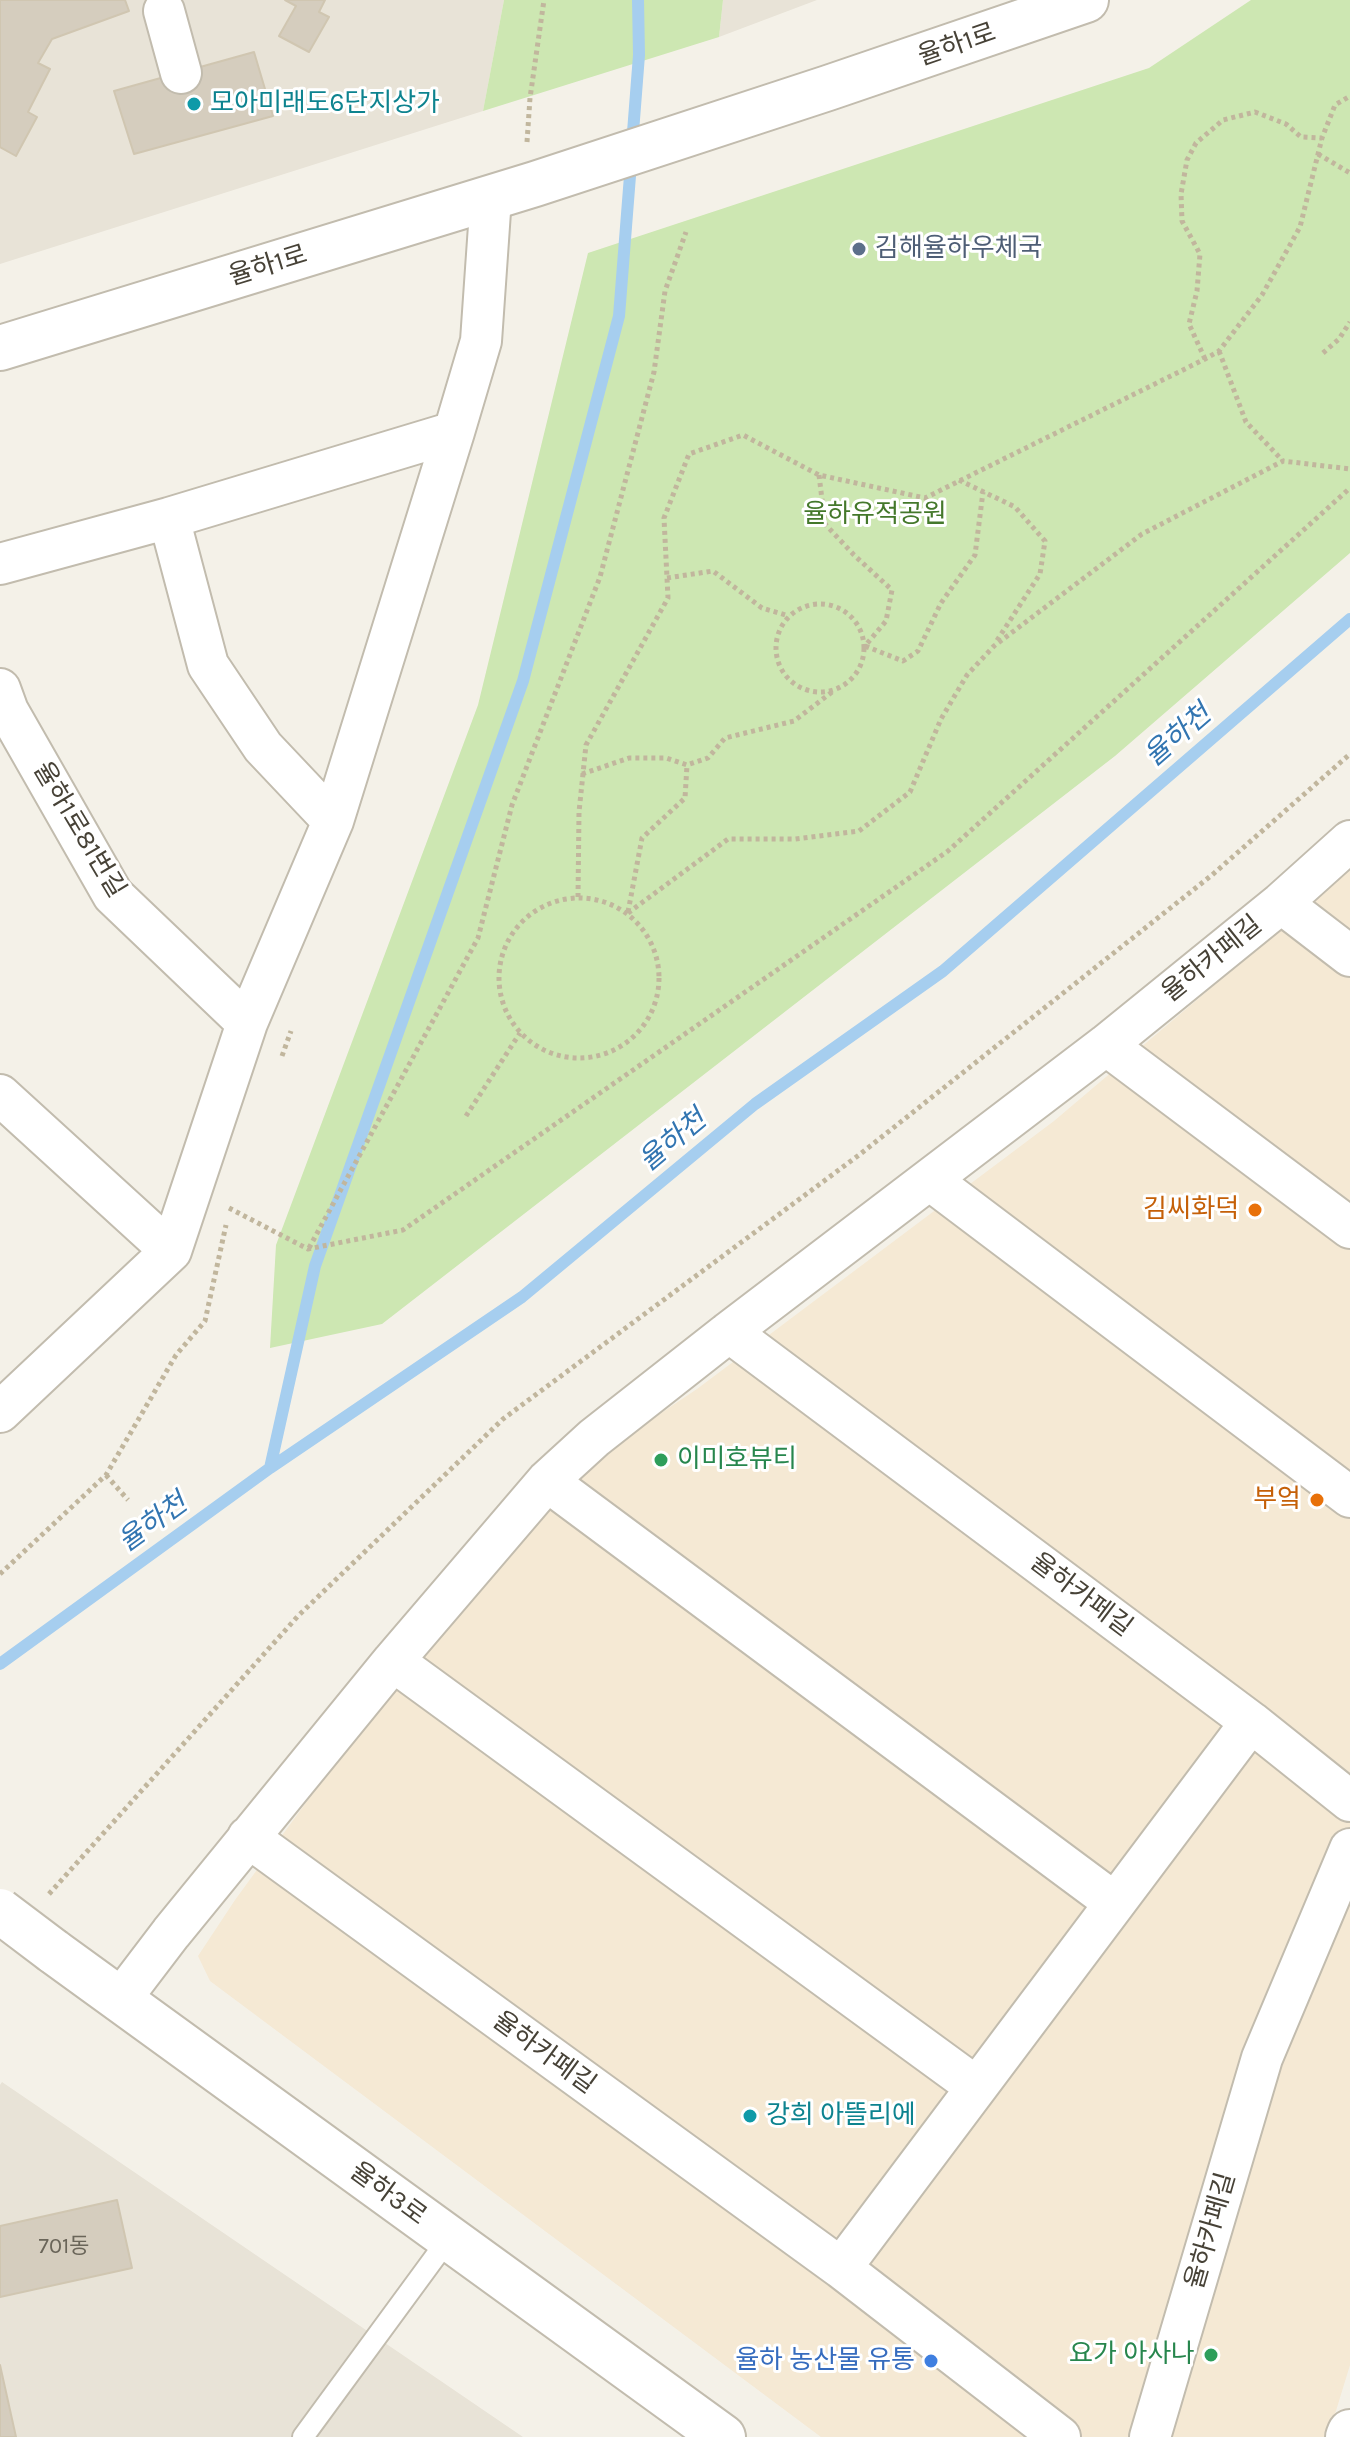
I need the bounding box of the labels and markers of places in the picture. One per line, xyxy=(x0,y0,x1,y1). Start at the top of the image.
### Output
place label: 모아미래도6단지상가 xyxy=(210,88,440,120)
marker: 모아미래도6단지상가 xyxy=(185,95,203,113)
place label: 김해율하우체국 xyxy=(875,233,1042,265)
marker: 김해율하우체국 xyxy=(850,240,868,258)
place label: 김씨화덕 xyxy=(1143,1194,1239,1226)
marker: 김씨화덕 xyxy=(1246,1201,1264,1219)
place label: 이미호뷰티 xyxy=(677,1444,797,1476)
marker: 이미호뷰티 xyxy=(652,1451,670,1469)
place label: 부엌 xyxy=(1253,1484,1301,1516)
marker: 부엌 xyxy=(1308,1491,1326,1509)
place label: 강희 아뜰리에 xyxy=(766,2100,916,2132)
marker: 강희 아뜰리에 xyxy=(741,2107,759,2125)
place label: 요가 아사나 xyxy=(1069,2339,1195,2371)
place label: 율하 농산물 유통 xyxy=(735,2345,915,2377)
marker: 요가 아사나 xyxy=(1202,2346,1220,2364)
marker: 율하 농산물 유통 xyxy=(922,2352,940,2370)

